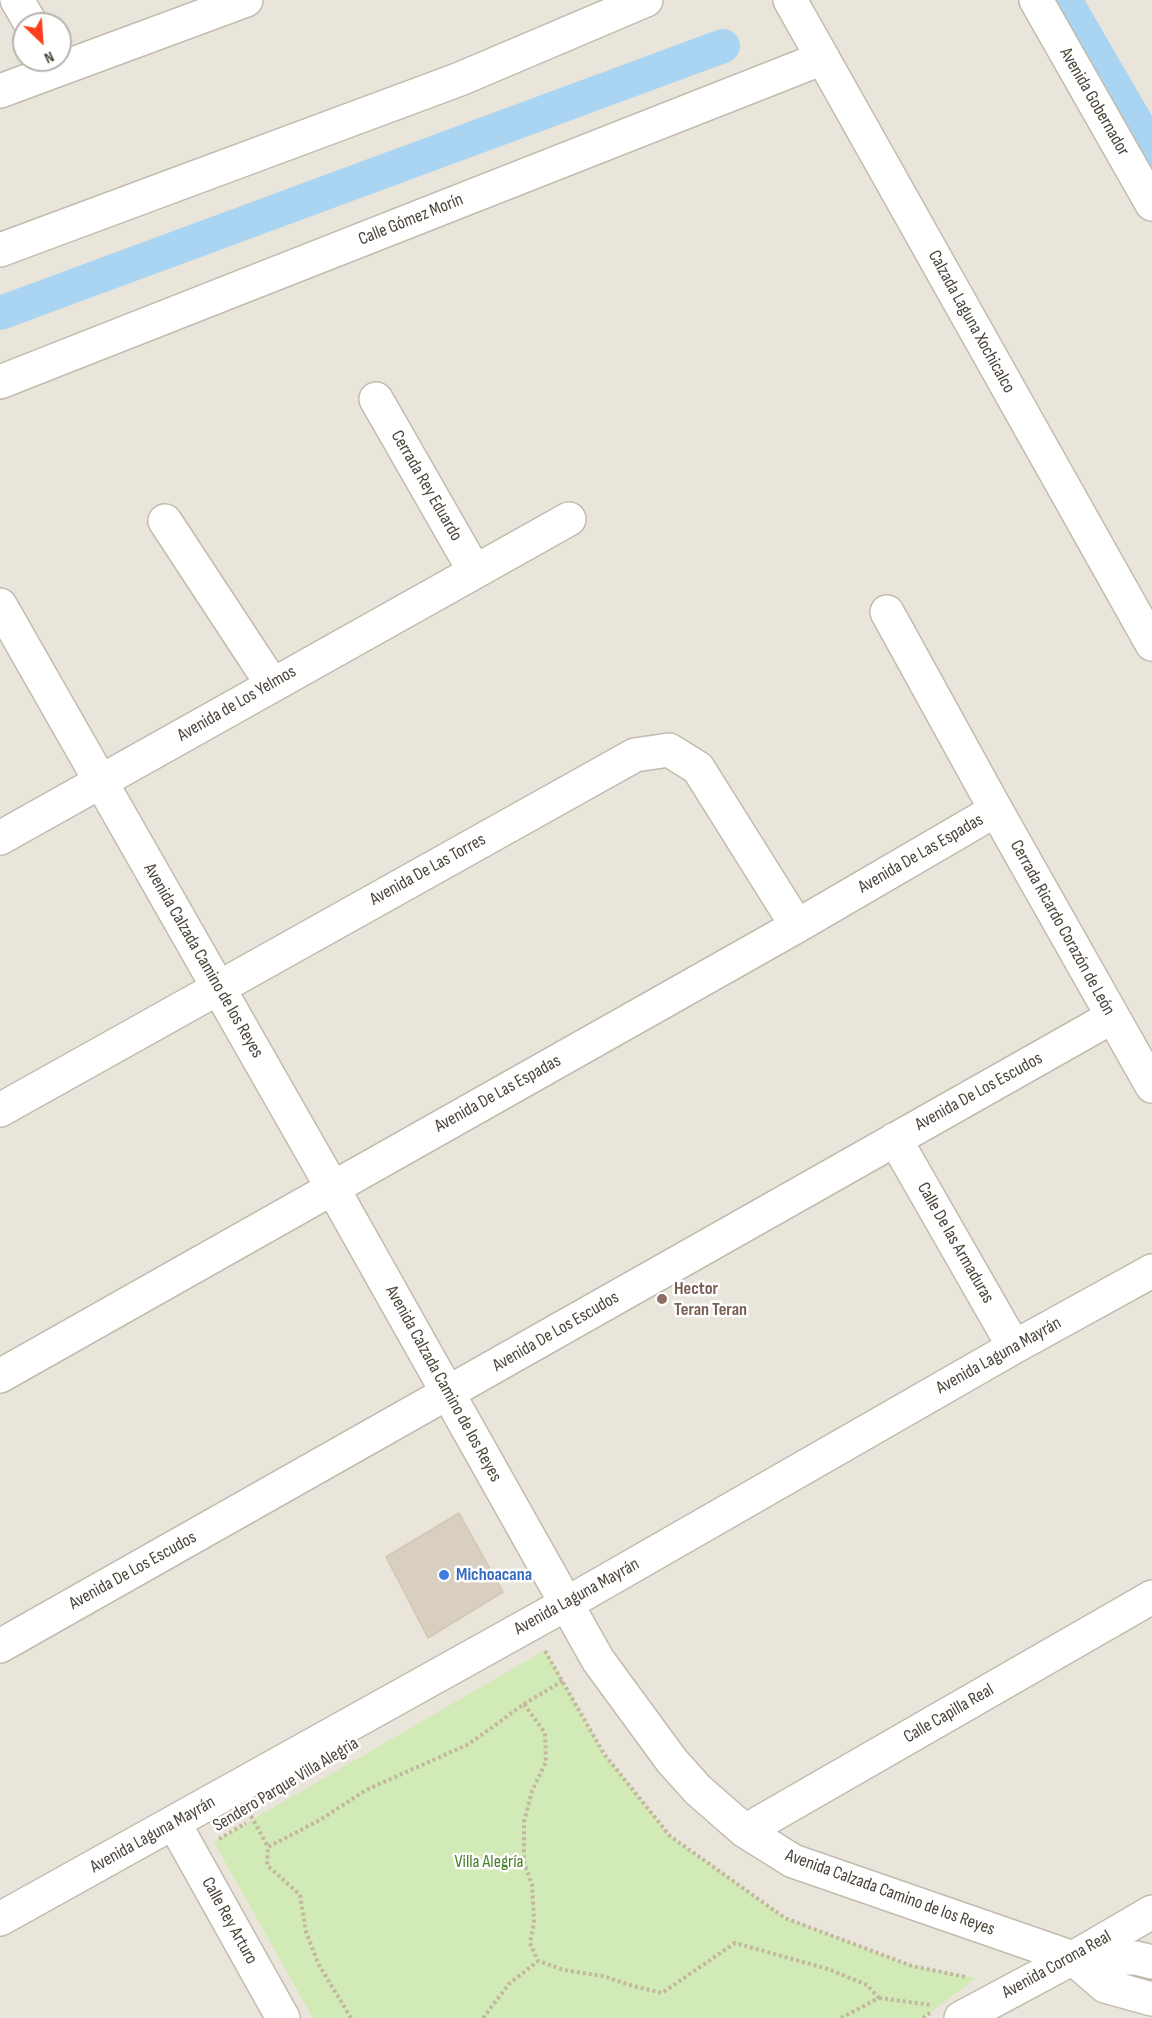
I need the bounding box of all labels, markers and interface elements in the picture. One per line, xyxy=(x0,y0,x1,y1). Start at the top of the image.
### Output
north arrow xyxy=(12,12,72,72)
street label: Avenida Gobernador xyxy=(1054,44,1134,160)
text: N xyxy=(41,47,57,67)
street label: Calle Gómez Morín xyxy=(355,189,467,251)
street label: Calzada Laguna Xochicalco xyxy=(923,247,1019,397)
street label: Cerrada Rey Eduardo xyxy=(386,427,466,545)
street label: Avenida de Los Yelmos xyxy=(174,661,300,747)
street label: Avenida De Las Espadas xyxy=(855,809,987,899)
street label: Avenida De Las Torres xyxy=(366,829,490,911)
street label: Cerrada Ricardo Corazón de León xyxy=(1005,837,1119,1019)
street label: Avenida Calzada Camino de los Reyes xyxy=(138,860,268,1062)
street label: Avenida De Los Escudos xyxy=(912,1048,1046,1136)
street label: Avenida De Las Espadas xyxy=(431,1050,565,1138)
street label: Calle De las Armaduras xyxy=(912,1179,998,1307)
place label: Hector Teran Teran xyxy=(674,1278,747,1320)
street label: Avenida Calzada Camino de los Reyes xyxy=(380,1282,506,1486)
street label: Avenida De Los Escudos xyxy=(489,1287,623,1377)
marker: Hector Teran Teran xyxy=(655,1292,669,1306)
street label: Avenida Laguna Mayrán xyxy=(933,1313,1065,1399)
street label: Avenida De Los Escudos xyxy=(66,1527,200,1615)
street label: Avenida Laguna Mayrán xyxy=(511,1554,643,1640)
place label: Michoacana xyxy=(456,1564,532,1586)
marker: Michoacana xyxy=(437,1568,451,1582)
street label: Calle Capilla Real xyxy=(900,1680,998,1748)
street label: Sendero Parque Villa Alegria xyxy=(209,1733,363,1837)
street label: Avenida Laguna Mayrán xyxy=(87,1792,219,1878)
street label: Avenida Calzada Camino de los Reyes xyxy=(782,1845,998,1941)
park label: Villa Alegría xyxy=(454,1851,524,1873)
street label: Calle Rey Arturo xyxy=(196,1874,262,1968)
street label: Avenida Corona Real xyxy=(999,1926,1115,2004)

